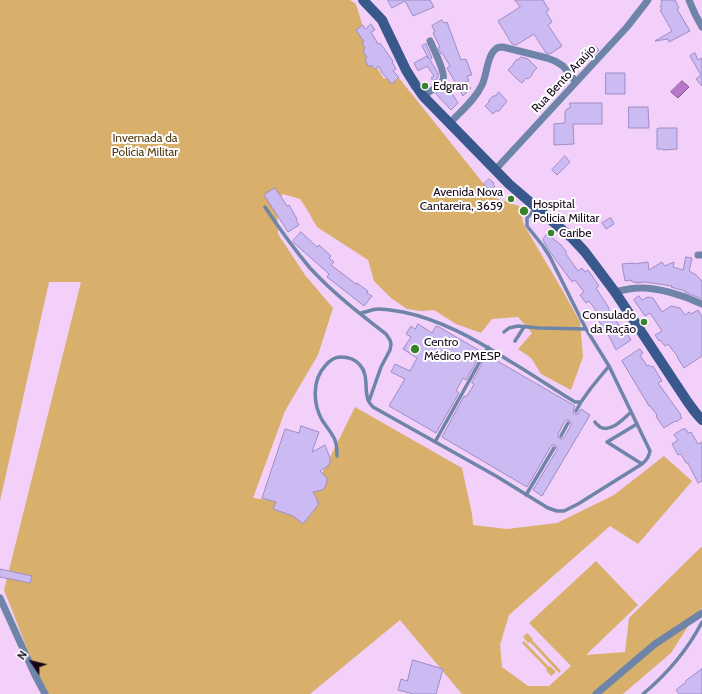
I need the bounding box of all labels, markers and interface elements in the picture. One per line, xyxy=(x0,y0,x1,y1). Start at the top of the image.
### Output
street label: Rua Bento Araújo xyxy=(529,42,599,116)
place label: Edgran xyxy=(433,79,468,93)
marker: Edgran xyxy=(420,81,430,91)
park label: Invernada da Polícia Militar xyxy=(112,131,178,159)
place label: Avenida Nova Cantareira, 3659 xyxy=(420,185,503,213)
marker: Avenida Nova Cantareira, 3659 xyxy=(506,194,516,204)
place label: Hospital Policia Militar xyxy=(533,197,599,225)
marker: Hospital Policia Militar xyxy=(518,205,530,217)
place label: Caribe xyxy=(559,226,591,240)
marker: Caribe xyxy=(546,228,556,238)
place label: Consulado da Ração xyxy=(582,308,636,336)
marker: Consulado da Ração xyxy=(639,317,649,327)
place label: Centro Médico PMESP xyxy=(424,335,501,363)
marker: Centro Médico PMESP xyxy=(409,343,421,355)
north arrow xyxy=(12,642,52,682)
text: N xyxy=(14,648,30,662)

